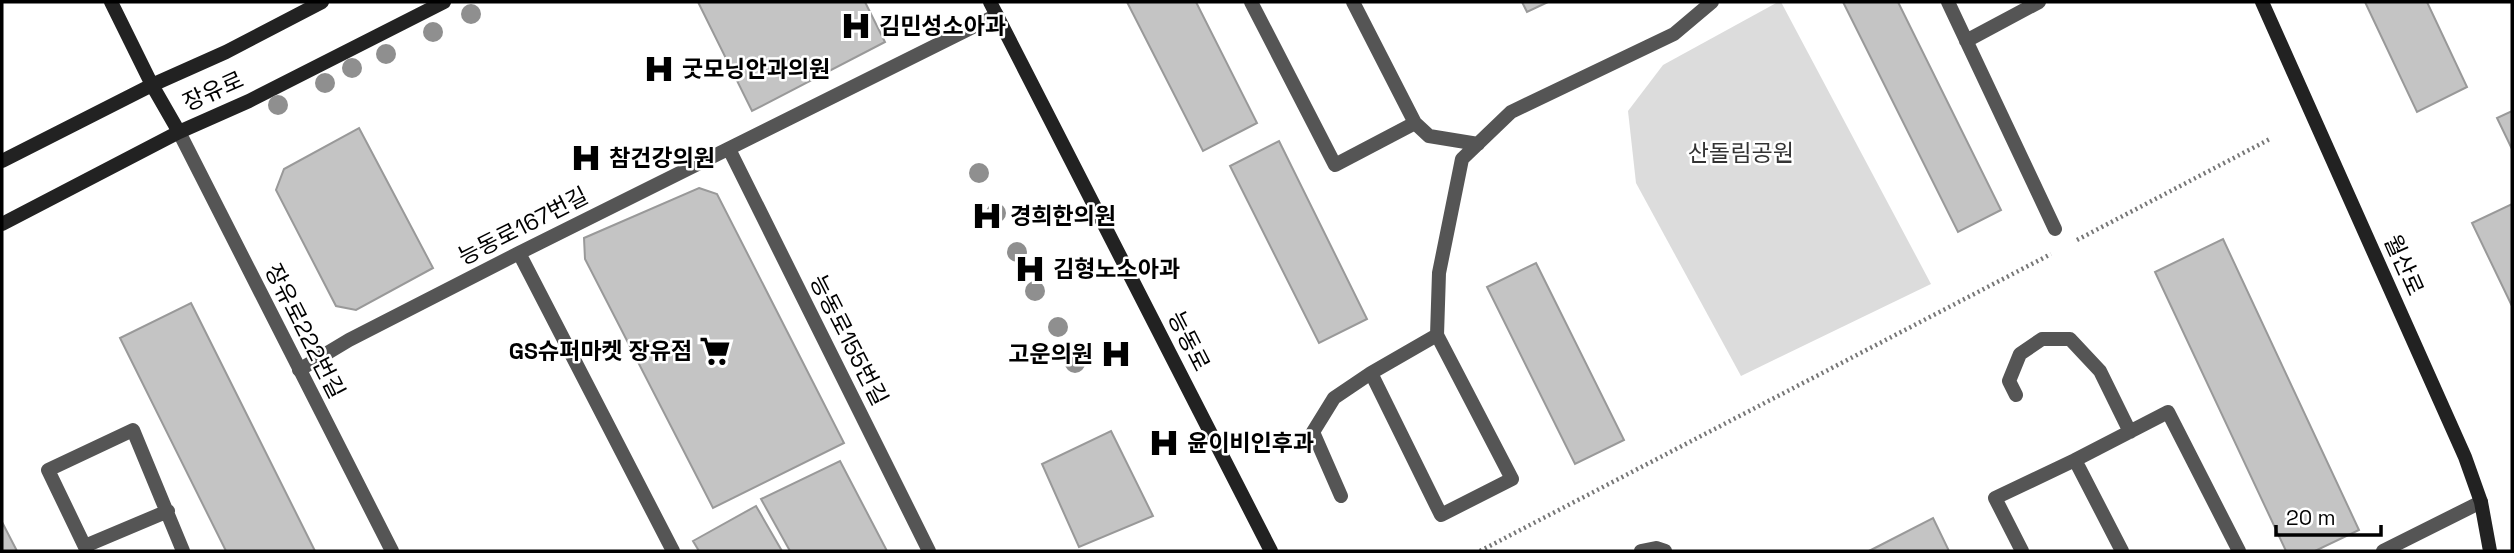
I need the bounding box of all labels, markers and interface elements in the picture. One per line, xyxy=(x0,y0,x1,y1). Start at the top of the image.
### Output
hospital icon: 김민성소아과 xyxy=(839,9,873,43)
place label: 김민성소아과 xyxy=(879,11,1006,41)
hospital icon: 굿모닝안과의원 xyxy=(642,52,676,86)
place label: 굿모닝안과의원 xyxy=(682,54,830,84)
street label: 장유로 xyxy=(178,64,248,118)
park label: 산돌림공원 xyxy=(1688,138,1794,168)
hospital icon: 참건강의원 xyxy=(569,141,603,175)
place label: 참건강의원 xyxy=(609,143,715,173)
street label: 능동로167번길 xyxy=(453,180,593,272)
hospital icon: 경희한의원 xyxy=(970,199,1004,233)
place label: 경희한의원 xyxy=(1010,201,1116,231)
street label: 월산로 xyxy=(2377,230,2431,300)
hospital icon: 김형노소아과 xyxy=(1013,252,1047,286)
place label: 김형노소아과 xyxy=(1053,254,1180,284)
street label: 장유로222번길 xyxy=(258,259,352,403)
street label: 능동로155번길 xyxy=(803,269,895,411)
street label: 능동로 xyxy=(1161,306,1217,376)
supermarket icon: GS슈퍼마켓 장유점 xyxy=(698,334,732,368)
place label: GS슈퍼마켓 장유점 xyxy=(509,336,692,366)
hospital icon: 고운의원 xyxy=(1099,337,1133,371)
place label: 고운의원 xyxy=(1008,339,1093,369)
hospital icon: 윤이비인후과 xyxy=(1147,426,1181,460)
place label: 윤이비인후과 xyxy=(1187,428,1314,458)
scale bar xyxy=(2276,494,2381,538)
text: 20 m xyxy=(2286,504,2336,531)

